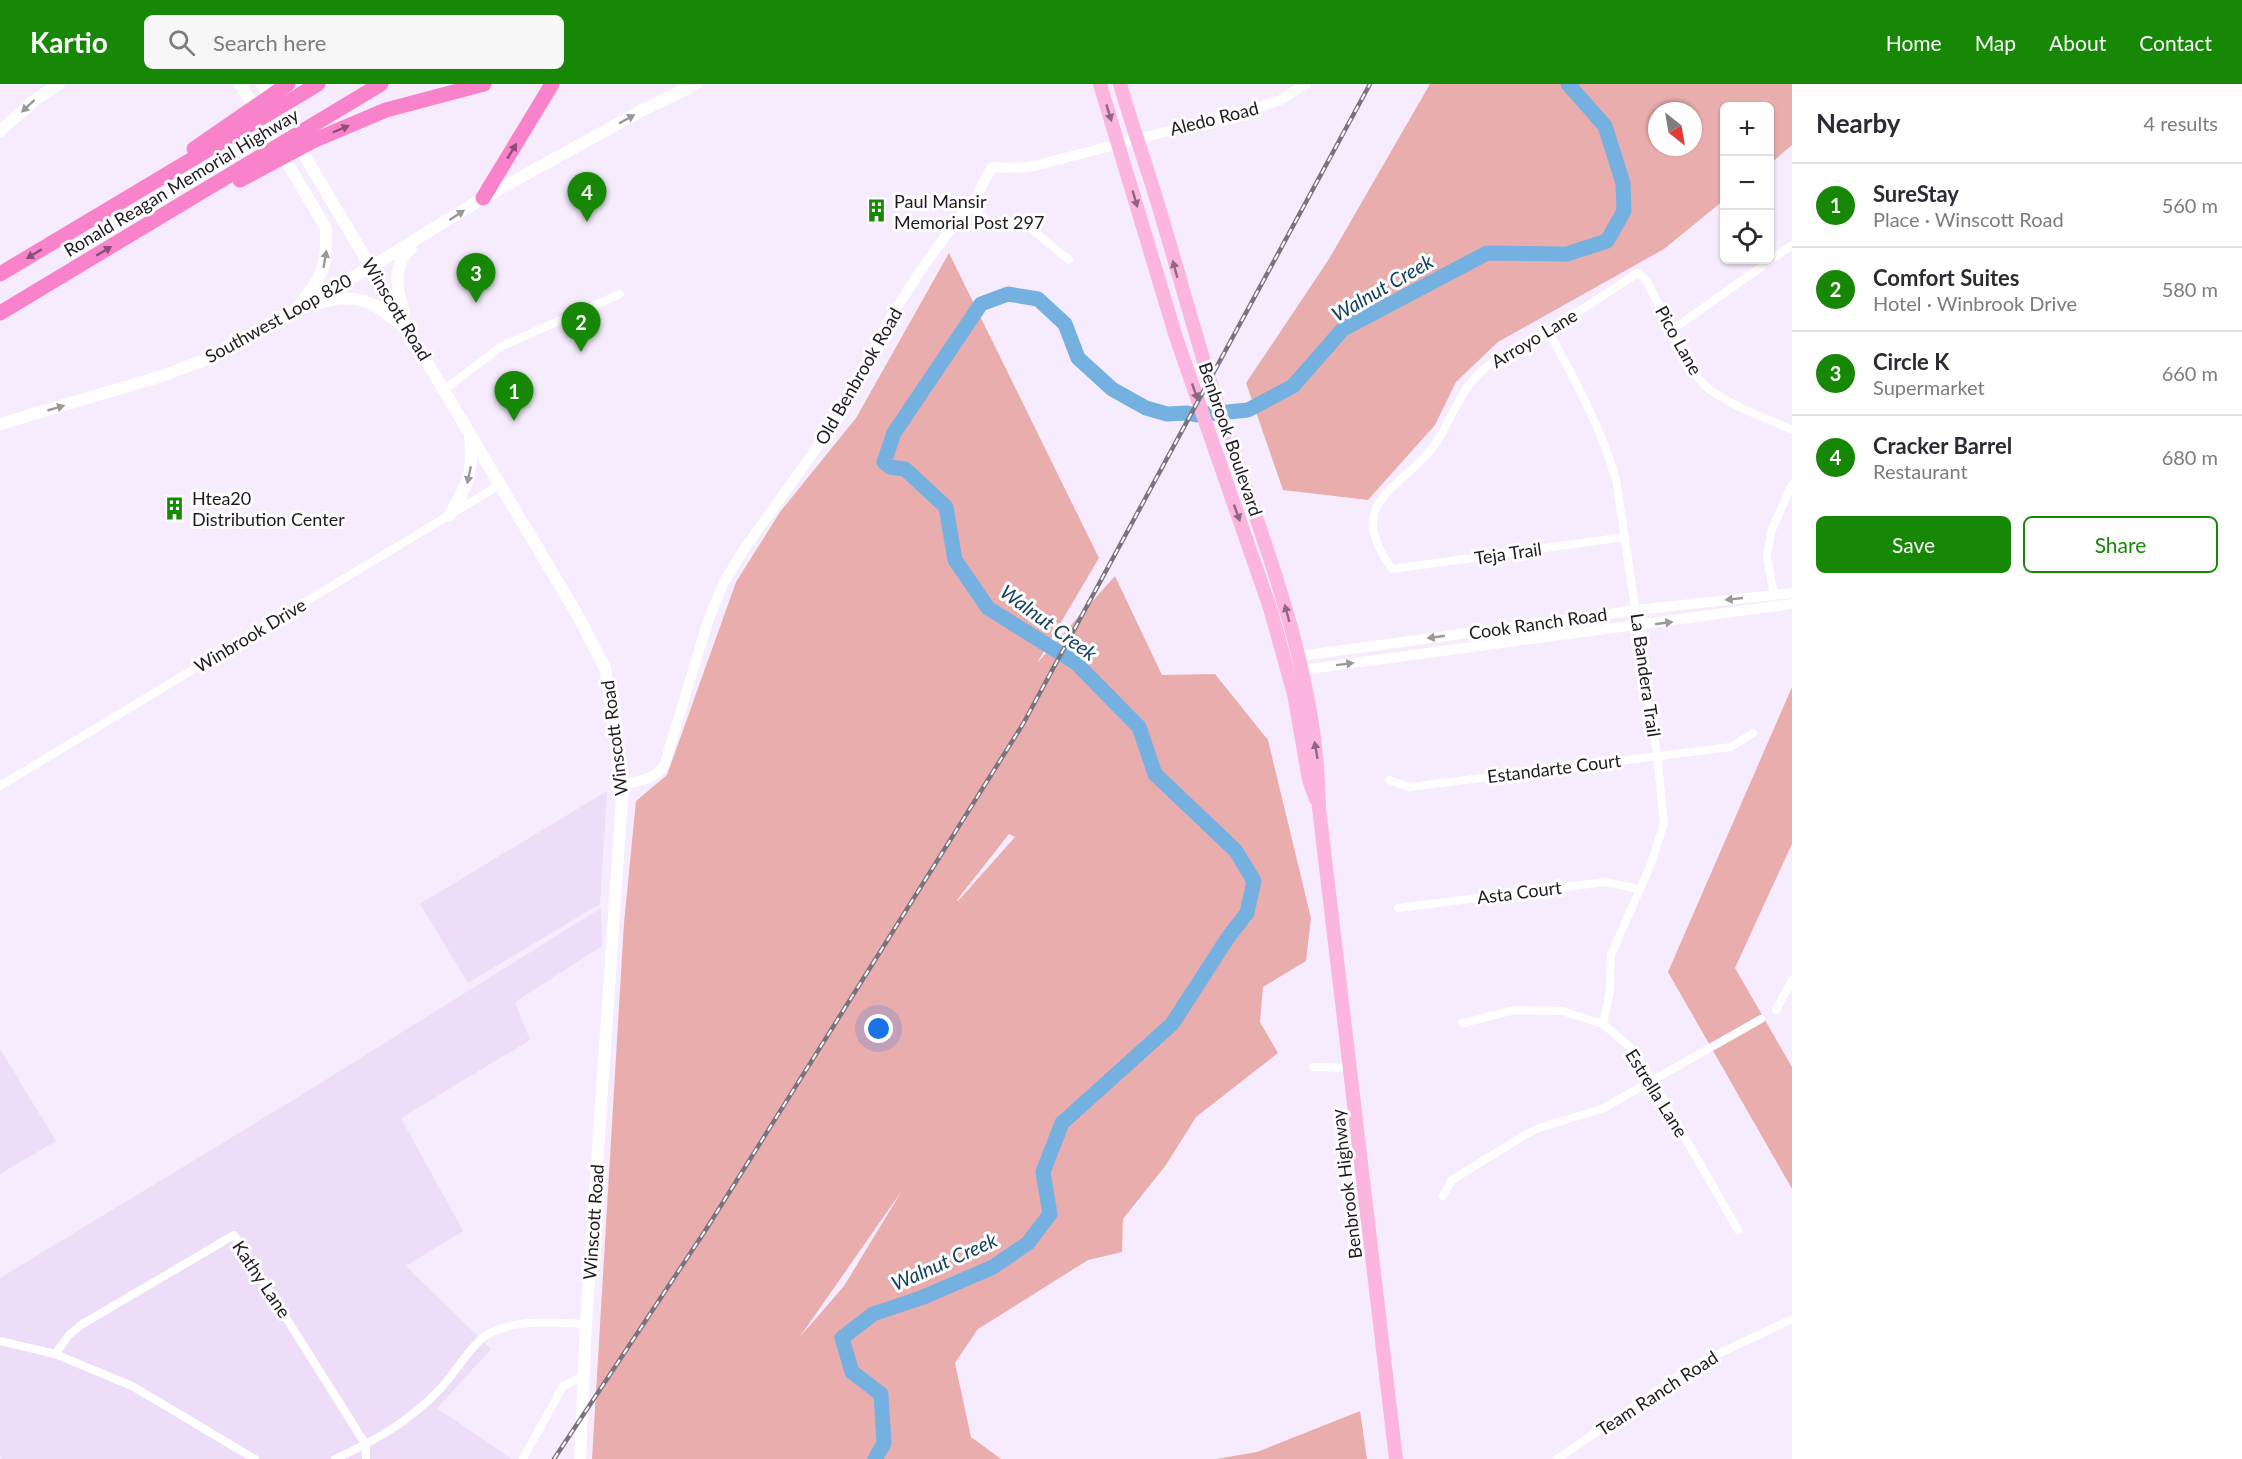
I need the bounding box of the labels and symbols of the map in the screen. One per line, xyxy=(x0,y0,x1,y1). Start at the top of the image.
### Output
street label: Aledo Road xyxy=(1167,96,1261,140)
one-way arrow xyxy=(21,99,36,113)
north arrow xyxy=(1648,102,1702,156)
street label: Ronald Reagan Memorial Highway xyxy=(60,103,303,261)
one-way arrow xyxy=(1105,104,1114,122)
one-way arrow xyxy=(618,114,635,124)
one-way arrow xyxy=(332,124,350,134)
one-way arrow xyxy=(507,143,518,159)
pin: 4 xyxy=(568,172,606,222)
place label: Paul Mansir Memorial Post 297 xyxy=(894,190,1044,233)
one-way arrow xyxy=(1131,190,1140,208)
building icon: Paul Mansir Memorial Post 297 xyxy=(863,198,889,224)
one-way arrow xyxy=(449,210,466,221)
one-way arrow xyxy=(96,245,112,256)
water label: Walnut Creek xyxy=(1327,248,1437,326)
one-way arrow xyxy=(25,249,42,259)
one-way arrow xyxy=(321,250,330,269)
street label: Winscott Road xyxy=(358,254,436,364)
pin: 3 xyxy=(456,254,496,303)
one-way arrow xyxy=(1170,260,1180,278)
street label: Southwest Loop 820 xyxy=(201,269,355,367)
street label: Pico Lane xyxy=(1651,301,1707,379)
pin: 2 xyxy=(562,302,600,352)
street label: Old Benbrook Road xyxy=(810,304,906,448)
street label: Arroyo Lane xyxy=(1487,304,1581,372)
street label: Benbrook Boulevard xyxy=(1194,359,1268,519)
pin: 1 xyxy=(494,372,534,421)
one-way arrow xyxy=(1191,383,1201,401)
one-way arrow xyxy=(47,403,65,412)
one-way arrow xyxy=(464,466,473,485)
place label: Htea20 Distribution Center xyxy=(192,487,345,530)
building icon: Htea20 Distribution Center xyxy=(161,495,187,521)
one-way arrow xyxy=(1233,504,1243,522)
street label: Teja Trail xyxy=(1473,537,1543,569)
water label: Walnut Creek xyxy=(996,579,1102,665)
street label: Winbrook Drive xyxy=(190,593,310,677)
one-way arrow xyxy=(1724,594,1743,604)
street label: Cook Ranch Road xyxy=(1467,602,1609,644)
one-way arrow xyxy=(1281,604,1291,622)
street label: La Bandera Trail xyxy=(1626,612,1666,738)
one-way arrow xyxy=(1654,618,1673,627)
one-way arrow xyxy=(1427,632,1446,642)
one-way arrow xyxy=(1336,659,1355,669)
street label: Winscott Road xyxy=(596,679,632,797)
one-way arrow xyxy=(1311,740,1320,759)
street label: Estandarte Court xyxy=(1486,749,1623,787)
street label: Asta Court xyxy=(1475,876,1563,908)
your location xyxy=(864,1014,893,1043)
street label: Estrella Lane xyxy=(1621,1045,1693,1141)
street label: Benbrook Highway xyxy=(1326,1107,1366,1260)
street label: Winscott Road xyxy=(578,1163,608,1281)
water label: Walnut Creek xyxy=(887,1227,1001,1295)
street label: Kathy Lane xyxy=(228,1236,296,1322)
street label: Team Ranch Road xyxy=(1592,1346,1722,1440)

